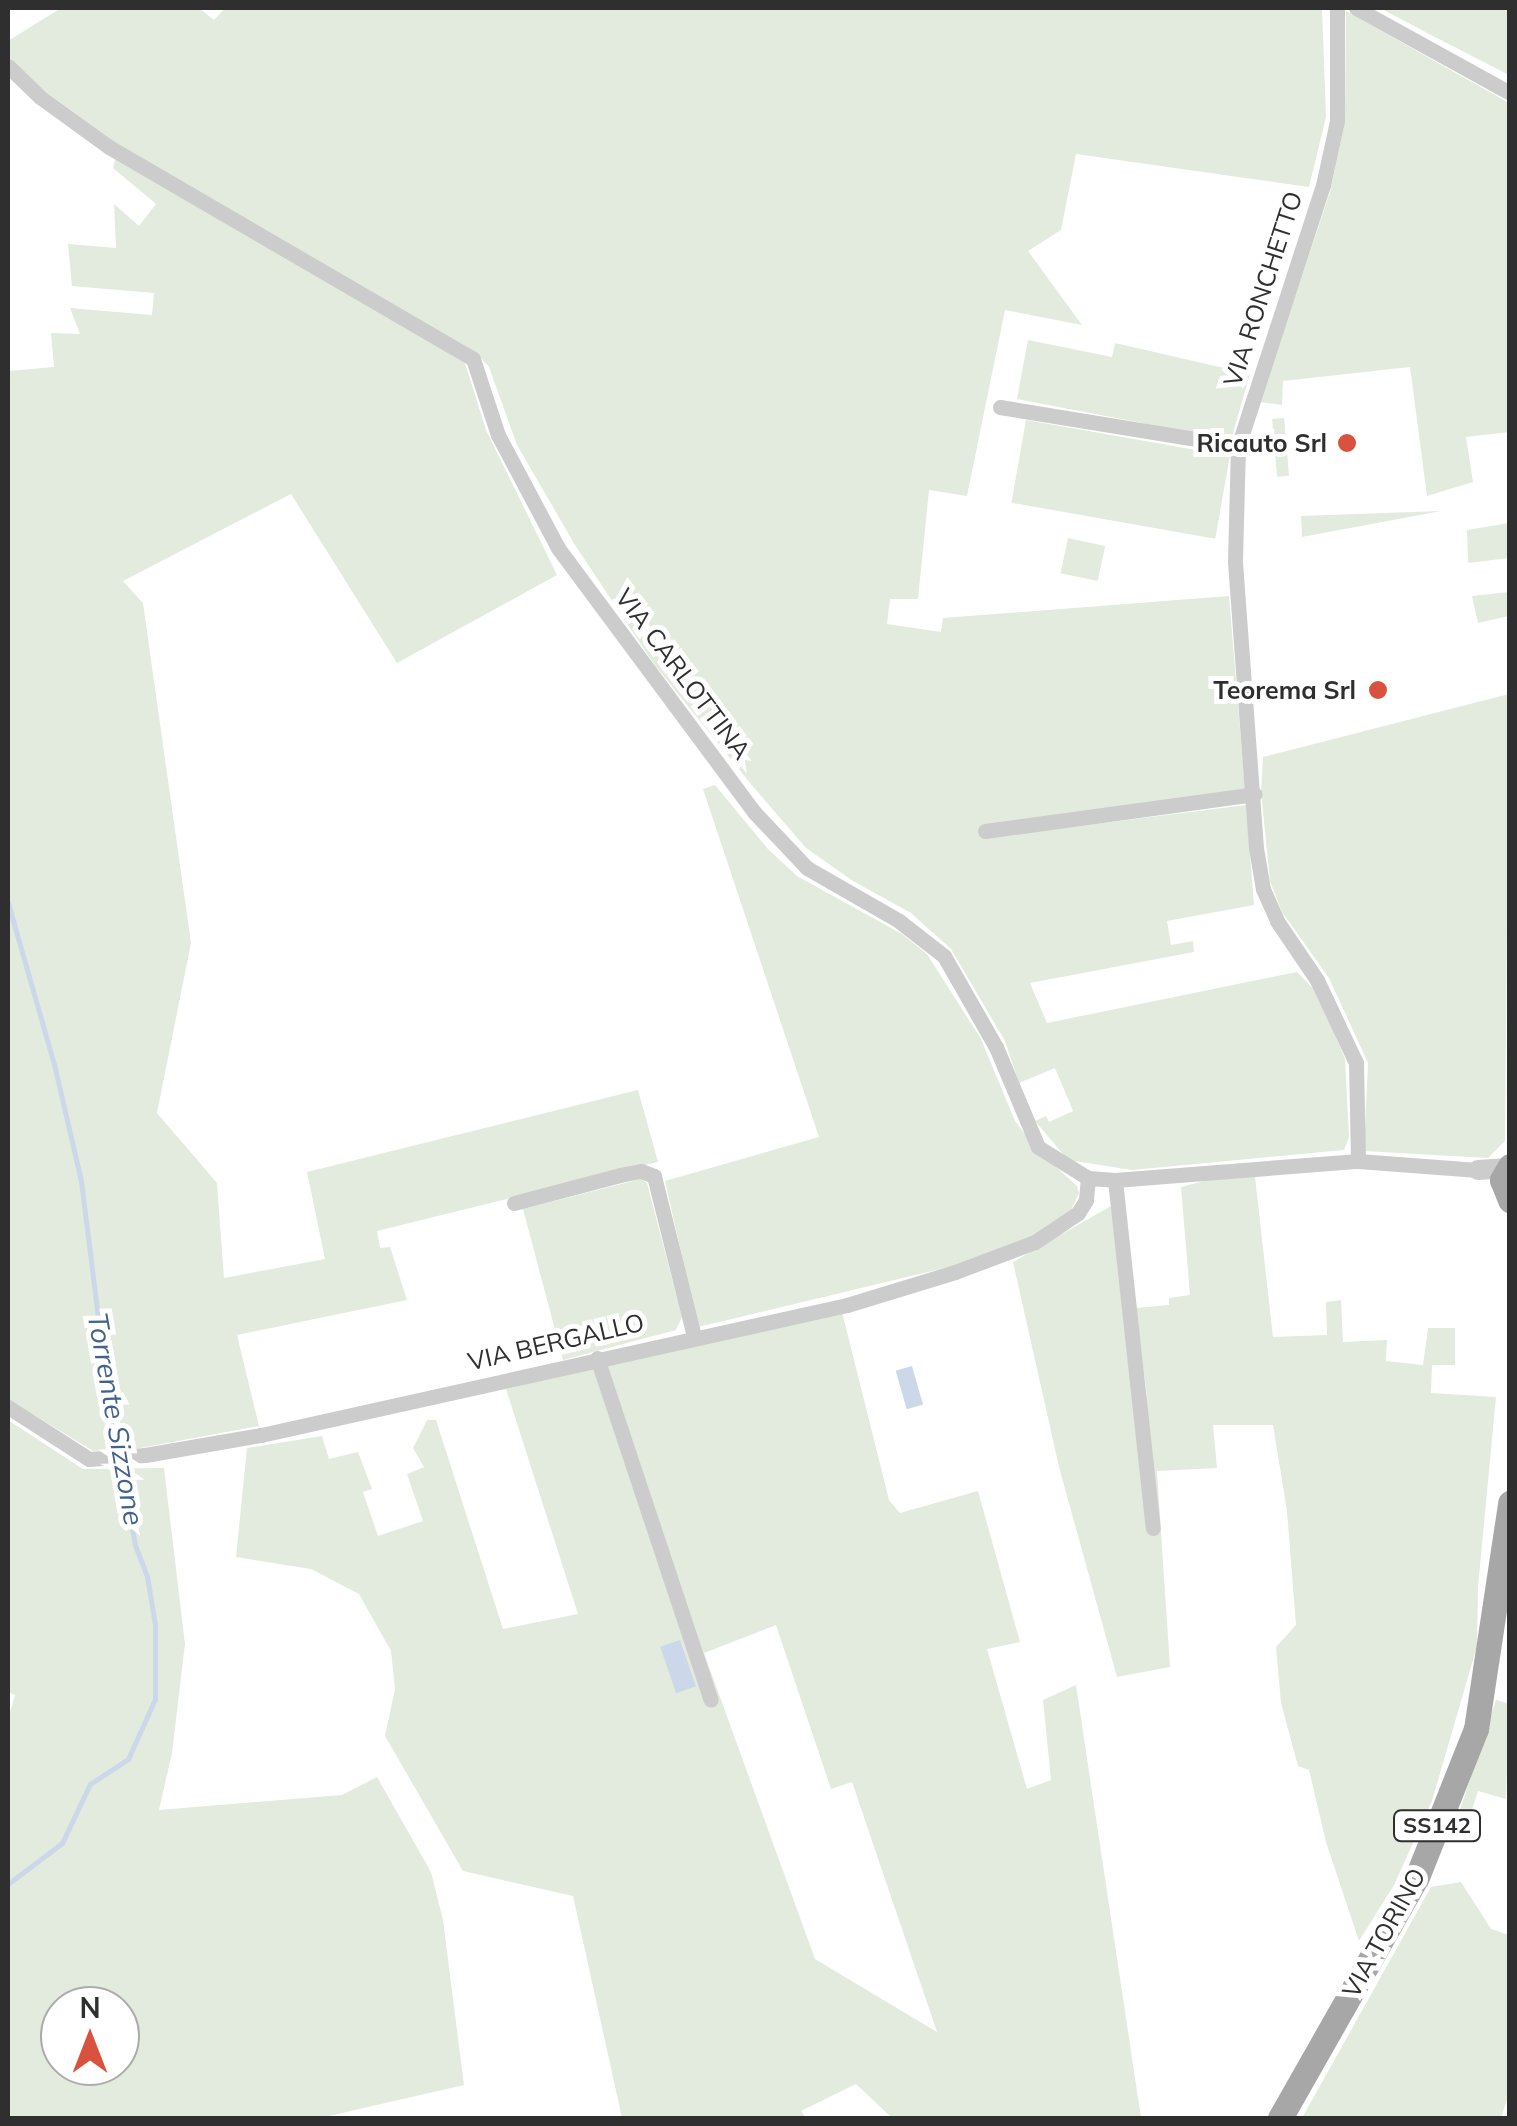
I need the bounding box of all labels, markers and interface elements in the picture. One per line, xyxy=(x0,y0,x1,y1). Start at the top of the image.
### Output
street label: VIA RONCHETTO xyxy=(1217,188,1309,390)
place label: Ricauto Srl xyxy=(1197,428,1327,458)
marker: Ricauto Srl xyxy=(1336,432,1358,454)
street label: VIA CARLOTTINA xyxy=(609,583,757,765)
place label: Teorema Srl xyxy=(1213,675,1356,705)
marker: Teorema Srl xyxy=(1365,677,1391,703)
street label: VIA BERGALLO xyxy=(465,1307,647,1377)
water label: Torrente Sizzone xyxy=(81,1310,151,1528)
road number: SS142 xyxy=(1392,1809,1482,1843)
street label: VIA TORINO xyxy=(1336,1863,1432,2003)
north arrow xyxy=(40,1986,140,2086)
text: N xyxy=(79,1990,101,2025)

